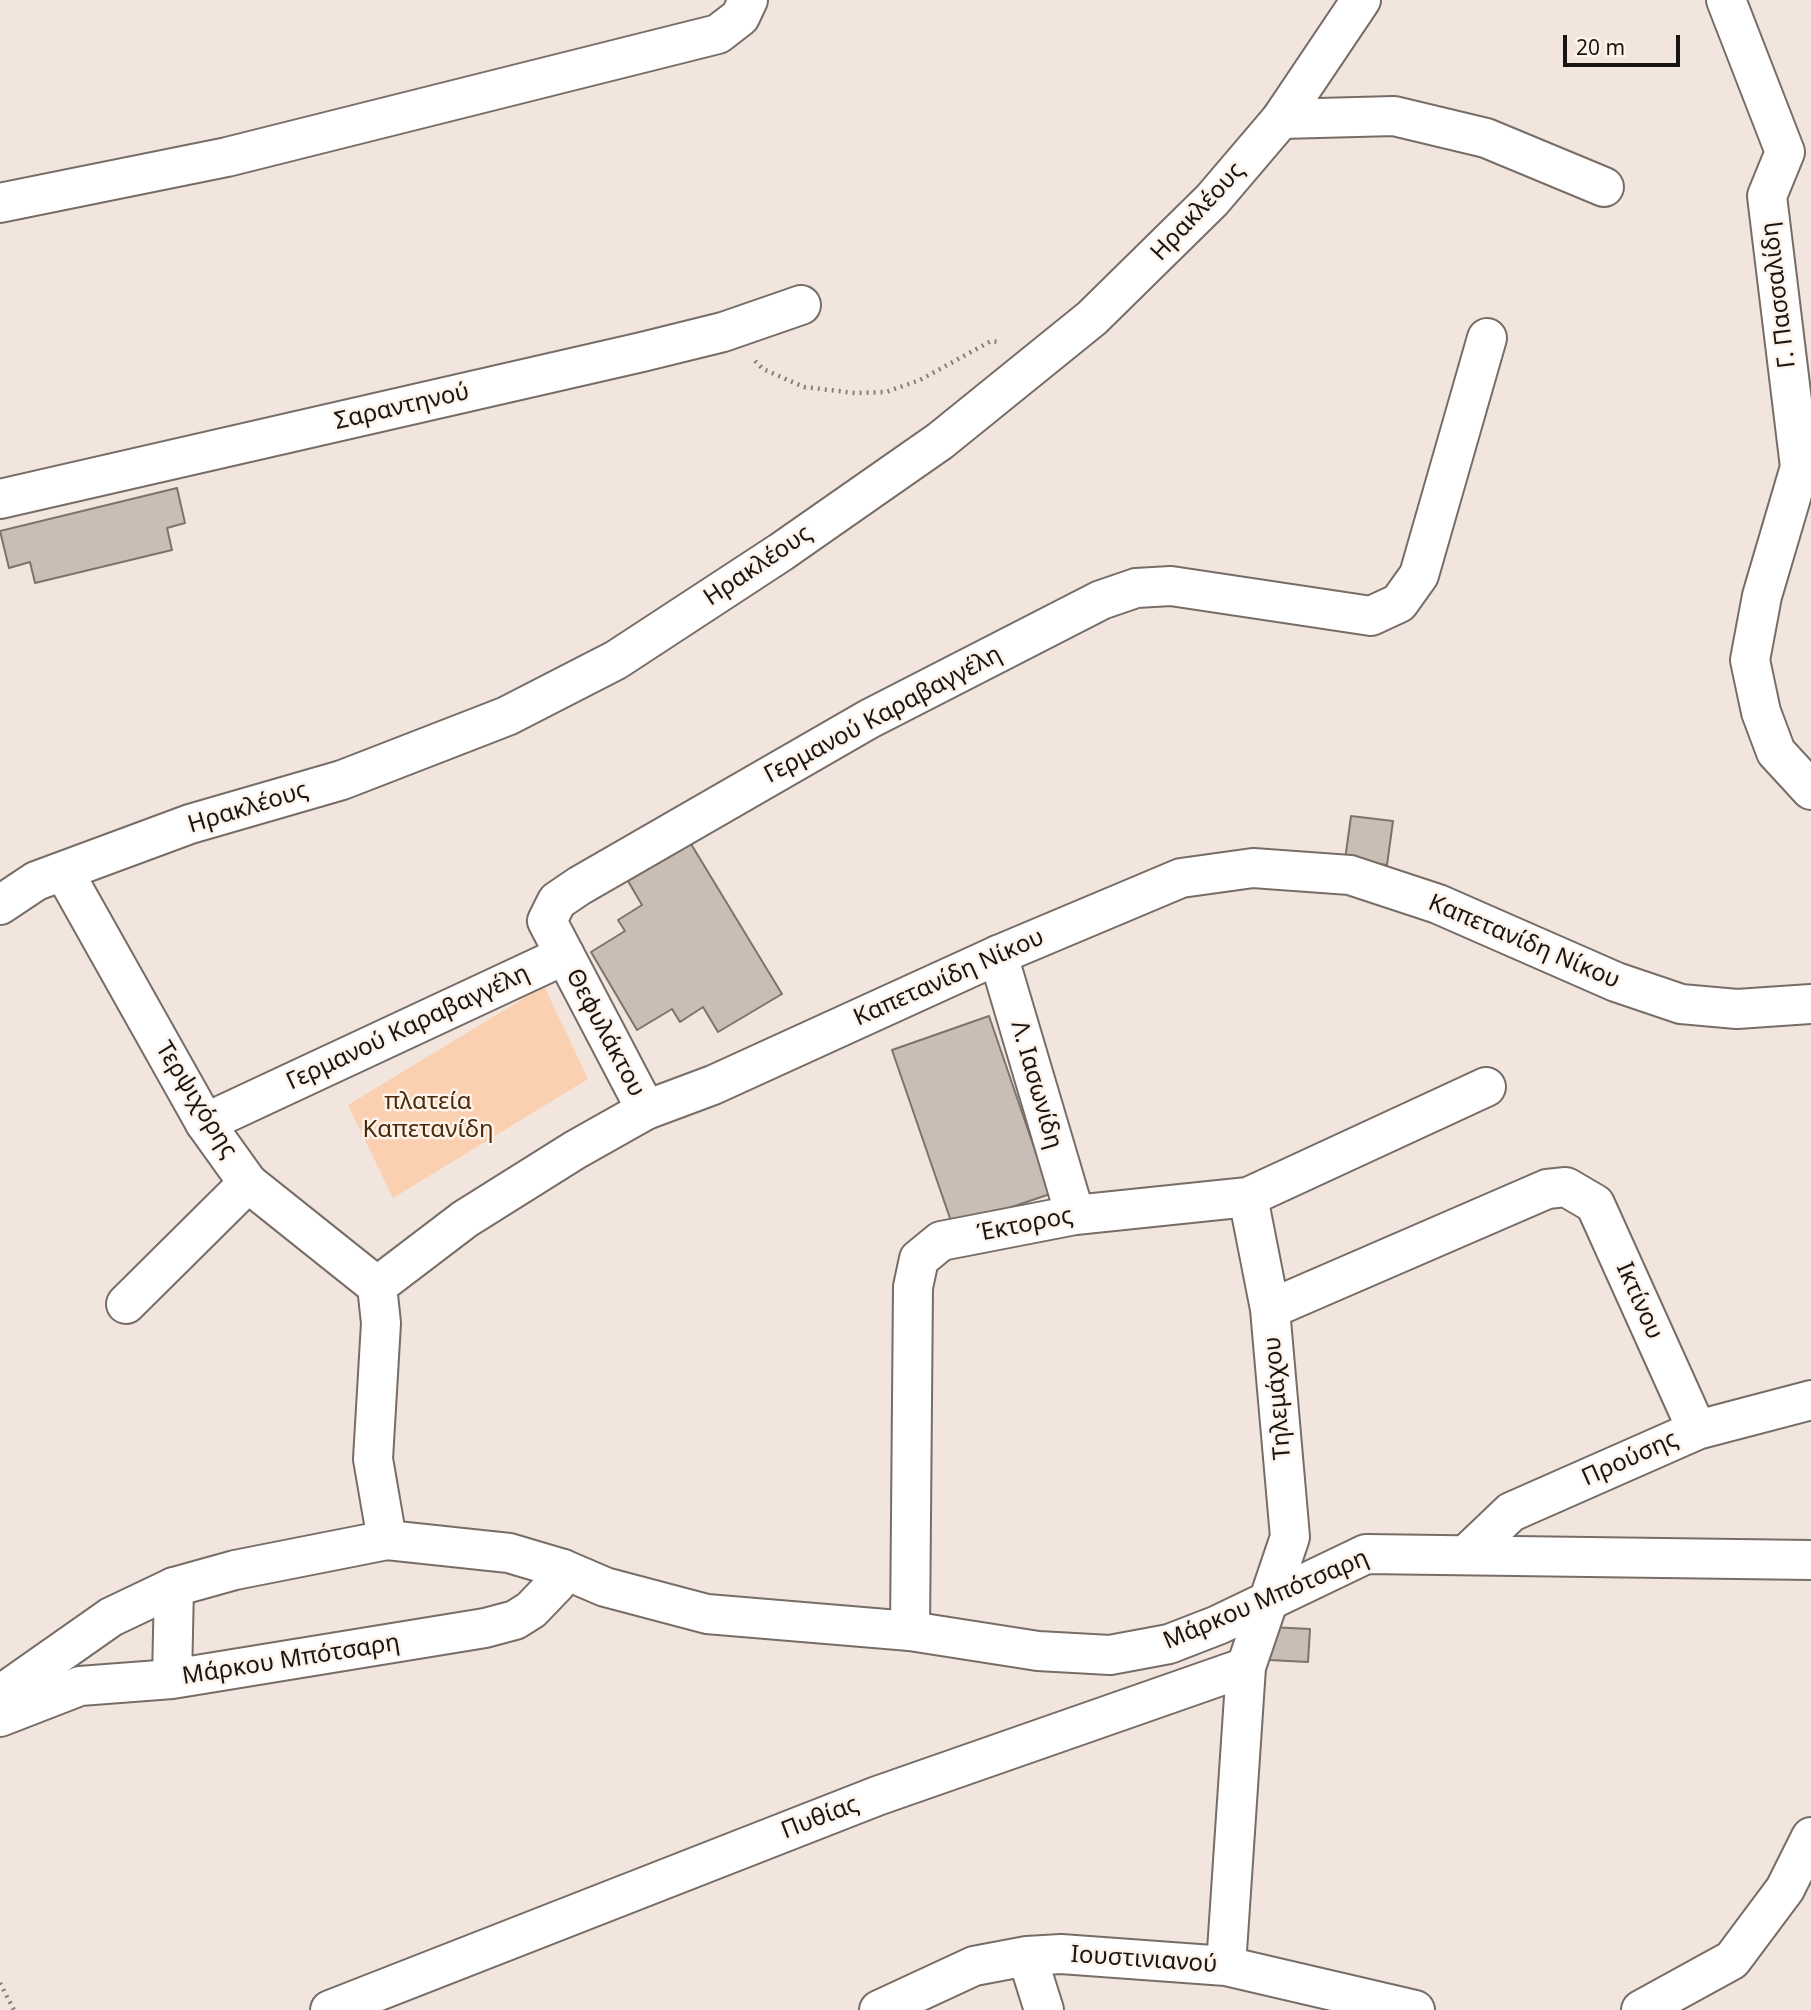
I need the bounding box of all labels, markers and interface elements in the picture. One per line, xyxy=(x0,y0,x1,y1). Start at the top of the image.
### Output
scale bar xyxy=(1566,21,1683,65)
text: 20 m xyxy=(1576,33,1625,61)
street label: Ηρακλέους xyxy=(1145,157,1251,267)
street label: Γ. Πασσαλίδη xyxy=(1756,220,1802,370)
street label: Σαραντηνού xyxy=(332,377,472,437)
street label: Ηρακλέους xyxy=(699,519,817,613)
street label: Γερμανού Καραβαγγέλη xyxy=(759,640,1007,790)
street label: Ηρακλέους xyxy=(184,776,312,840)
street label: Καπετανίδη Νίκου xyxy=(1424,889,1624,995)
street label: Καπετανίδη Νίκου xyxy=(849,923,1049,1033)
street label: Γερμανού Καραβαγγέλη xyxy=(282,959,534,1097)
street label: Θεφυλάκτου xyxy=(559,964,651,1102)
street label: Λ. Ιασωνίδη xyxy=(1004,1018,1068,1152)
street label: Τερψιχόρης xyxy=(149,1037,243,1163)
park label: πλατεία Καπετανίδη xyxy=(362,1088,494,1144)
street label: Έκτορος xyxy=(975,1202,1075,1248)
street label: Ικτίνου xyxy=(1609,1258,1669,1344)
street label: Τηλεμάχου xyxy=(1258,1335,1298,1461)
street label: Προύσης xyxy=(1578,1425,1682,1493)
street label: Μάρκου Μπότσαρη xyxy=(1159,1544,1373,1656)
street label: Μάρκου Μπότσαρη xyxy=(180,1629,402,1691)
street label: Πυθίας xyxy=(777,1790,863,1846)
street label: Ιουστινιανού xyxy=(1070,1941,1218,1979)

